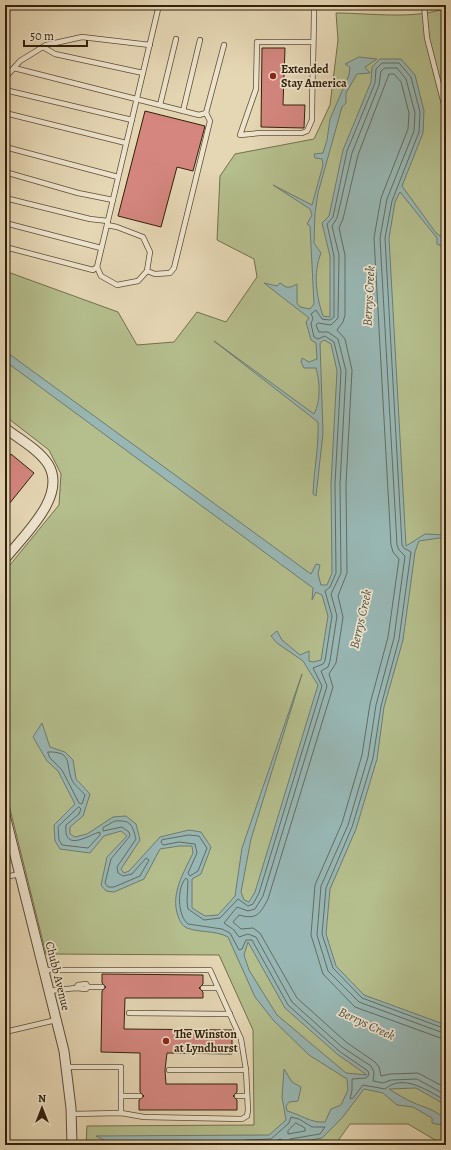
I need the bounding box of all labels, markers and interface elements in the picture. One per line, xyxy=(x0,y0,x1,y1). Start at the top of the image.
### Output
scale bar xyxy=(24,22,87,48)
text: 50 m xyxy=(30,28,54,44)
place label: Extended Stay America xyxy=(281,61,347,91)
marker: Extended Stay America xyxy=(268,71,278,81)
water label: Berrys Creek xyxy=(358,265,379,327)
water label: Berrys Creek xyxy=(345,588,376,650)
street label: Chubb Avenue xyxy=(42,940,74,1012)
water label: Berrys Creek xyxy=(336,1003,398,1044)
place label: The Winston at Lyndhurst xyxy=(174,1026,238,1056)
marker: The Winston at Lyndhurst xyxy=(161,1036,171,1046)
north arrow xyxy=(22,1088,62,1128)
text: N xyxy=(38,1091,46,1106)

